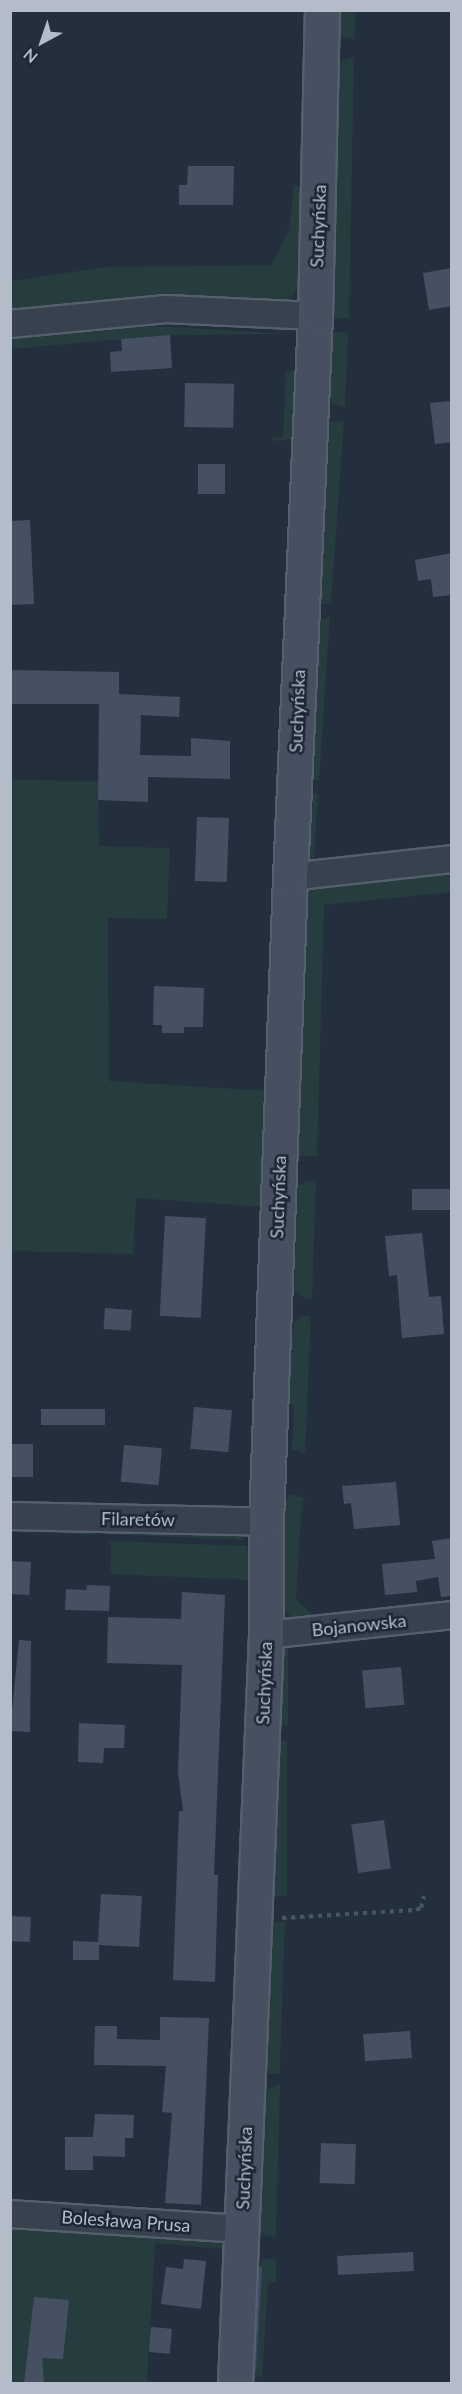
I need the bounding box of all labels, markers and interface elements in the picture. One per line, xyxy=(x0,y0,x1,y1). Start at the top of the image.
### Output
north arrow xyxy=(12,12,72,72)
text: N xyxy=(19,45,41,67)
street label: Suchyńska xyxy=(306,184,330,268)
street label: Suchyńska xyxy=(285,669,309,753)
street label: Suchyńska xyxy=(266,1155,290,1239)
street label: Filaretów xyxy=(101,1508,175,1530)
street label: Bojanowska xyxy=(311,1609,407,1641)
street label: Suchyńska xyxy=(252,1641,276,1725)
street label: Suchyńska xyxy=(232,2126,256,2210)
street label: Bolesława Prusa xyxy=(61,2206,191,2236)

